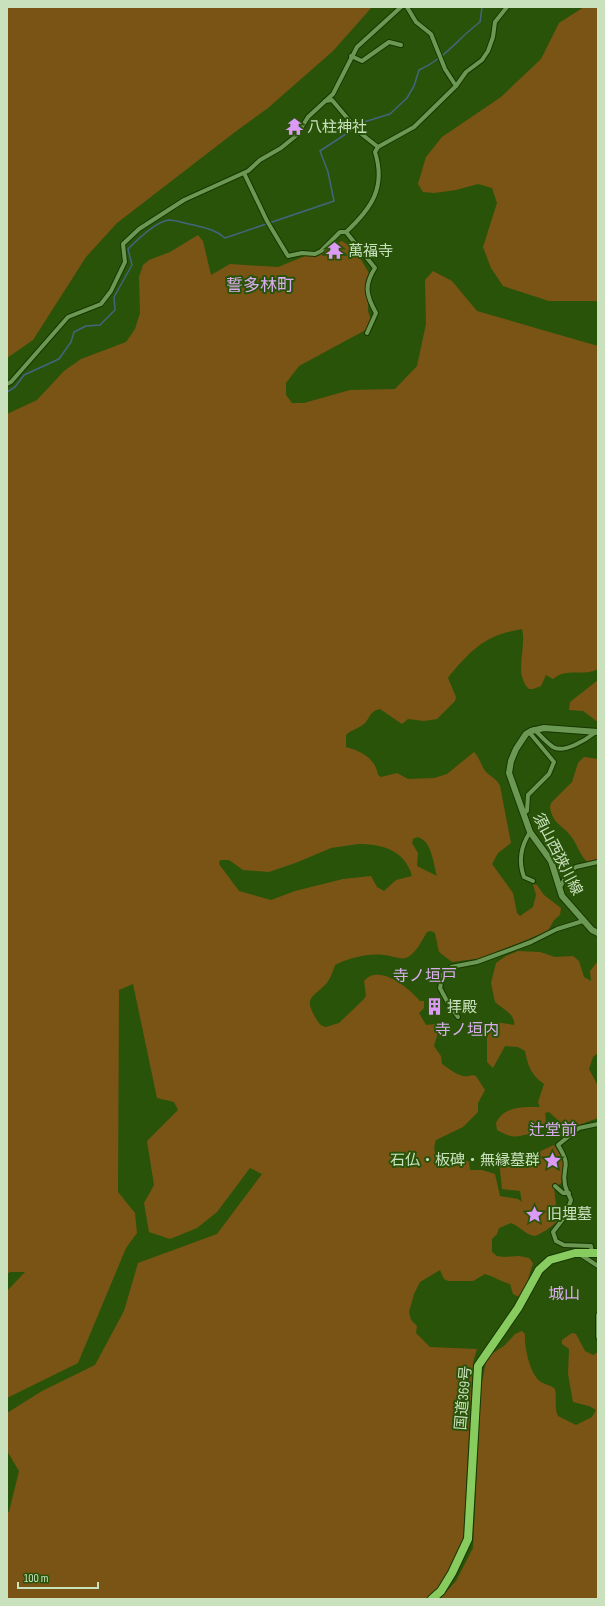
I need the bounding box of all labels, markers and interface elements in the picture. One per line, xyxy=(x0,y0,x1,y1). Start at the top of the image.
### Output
temple icon: 八柱神社 xyxy=(284,117,304,137)
place label: 八柱神社 xyxy=(307,118,367,137)
temple icon: 萬福寺 xyxy=(325,241,345,261)
place label: 萬福寺 xyxy=(348,242,393,261)
district label: 誓多林町 xyxy=(226,276,294,296)
street label: 須山西狭川線 xyxy=(529,810,586,899)
district label: 寺ノ垣戸 xyxy=(393,967,457,986)
building icon: 拝殿 xyxy=(424,997,444,1017)
place label: 拝殿 xyxy=(447,998,477,1017)
district label: 寺ノ垣内 xyxy=(435,1021,499,1040)
district label: 辻堂前 xyxy=(529,1121,577,1140)
place icon: 石仏・板碑・無縁墓群 xyxy=(543,1150,563,1170)
place label: 石仏・板碑・無縁墓群 xyxy=(390,1151,540,1170)
place icon: 旧埋墓 xyxy=(524,1204,544,1224)
place label: 旧埋墓 xyxy=(547,1205,592,1224)
district label: 城山 xyxy=(548,1285,580,1304)
street label: 国道369号 xyxy=(451,1365,476,1431)
scale bar xyxy=(18,1564,98,1590)
text: 100 m xyxy=(24,1571,49,1586)

